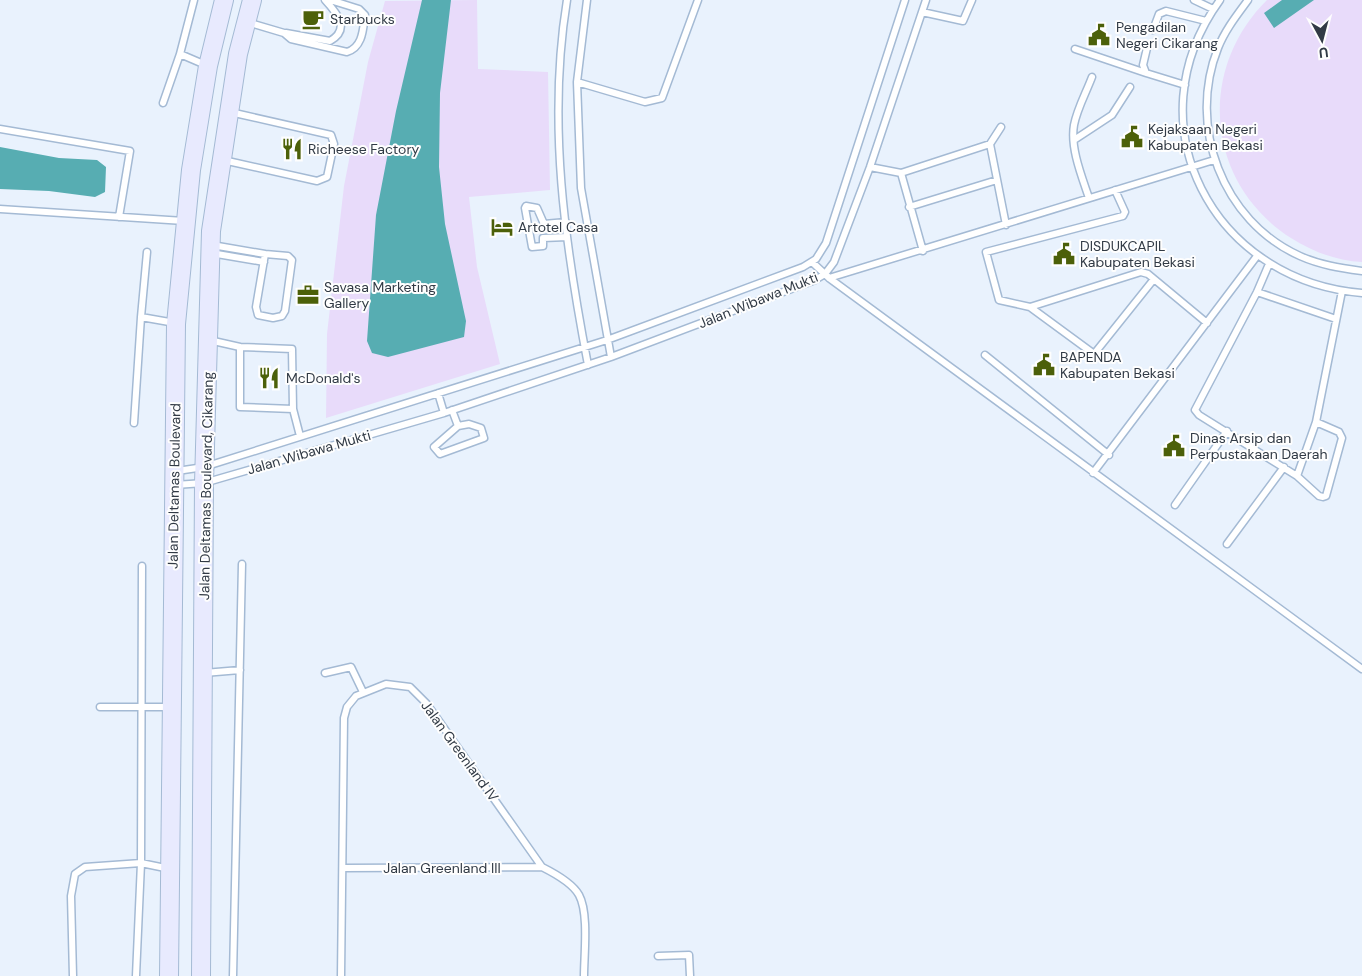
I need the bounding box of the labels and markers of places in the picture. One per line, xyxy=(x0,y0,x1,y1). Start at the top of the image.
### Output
cafe icon: Starbucks xyxy=(300,6,326,32)
place label: Starbucks xyxy=(330,10,395,28)
place label: Pengadilan Negeri Cikarang xyxy=(1116,18,1218,52)
public building icon: Pengadilan Negeri Cikarang xyxy=(1086,22,1112,48)
place label: Kejaksaan Negeri Kabupaten Bekasi xyxy=(1148,120,1263,154)
public building icon: Kejaksaan Negeri Kabupaten Bekasi xyxy=(1119,124,1145,150)
restaurant icon: Richeese Factory xyxy=(279,136,305,162)
place label: Richeese Factory xyxy=(308,140,420,158)
hotel icon: Artotel Casa xyxy=(489,214,515,240)
place label: Artotel Casa xyxy=(518,218,598,236)
place label: DISDUKCAPIL Kabupaten Bekasi xyxy=(1080,237,1195,271)
public building icon: DISDUKCAPIL Kabupaten Bekasi xyxy=(1051,241,1077,267)
place label: Savasa Marketing Gallery xyxy=(324,278,436,312)
office icon: Savasa Marketing Gallery xyxy=(295,282,321,308)
place label: BAPENDA Kabupaten Bekasi xyxy=(1060,348,1175,382)
public building icon: BAPENDA Kabupaten Bekasi xyxy=(1031,352,1057,378)
restaurant icon: McDonald's xyxy=(256,365,282,391)
place label: McDonald's xyxy=(286,369,361,387)
place label: Dinas Arsip dan Perpustakaan Daerah xyxy=(1190,429,1328,463)
public building icon: Dinas Arsip dan Perpustakaan Daerah xyxy=(1161,433,1187,459)

